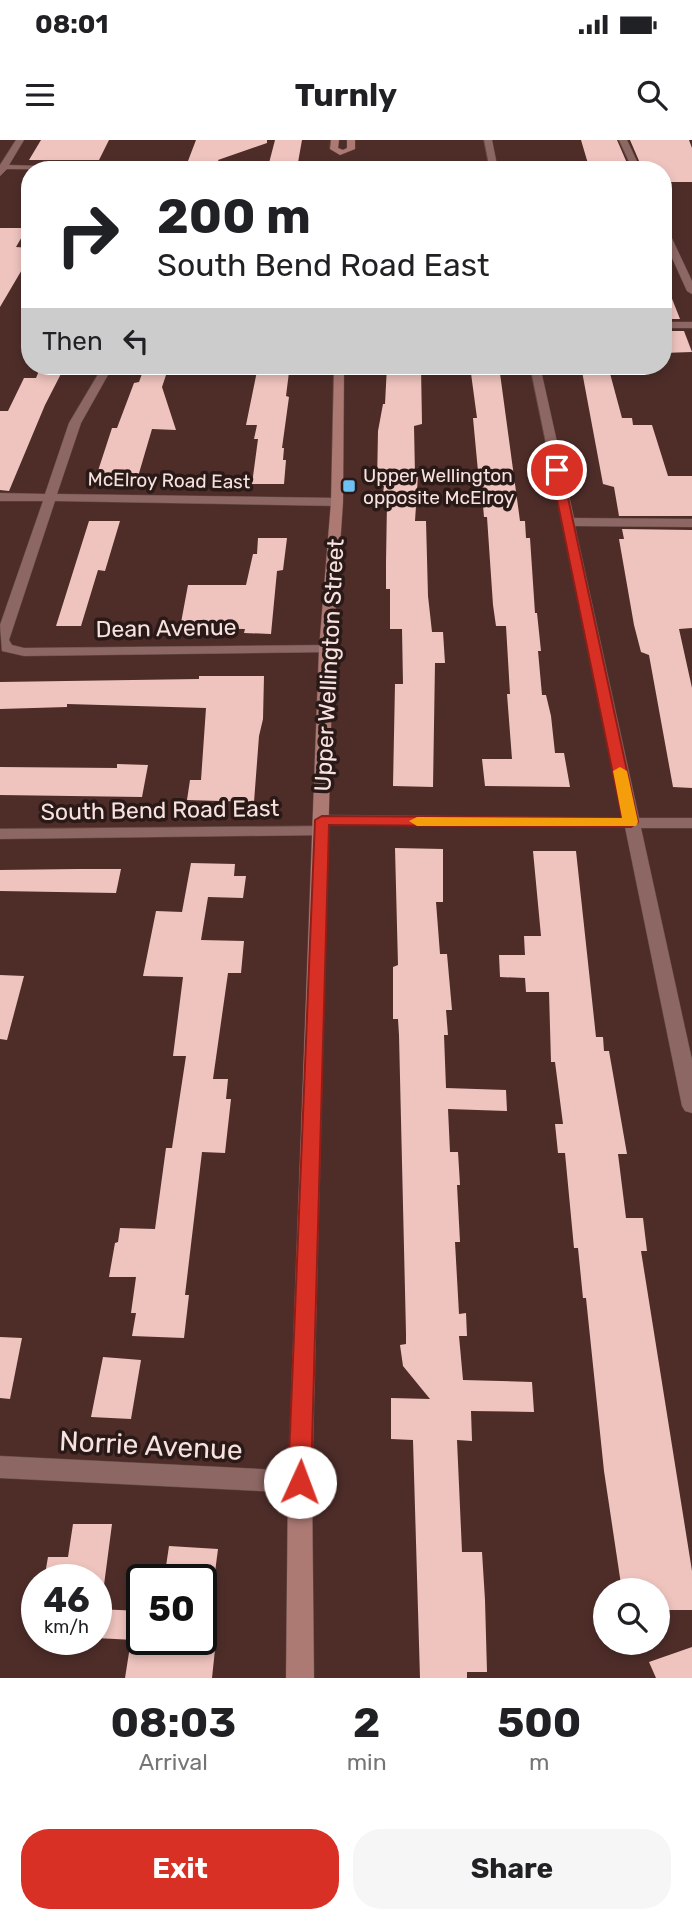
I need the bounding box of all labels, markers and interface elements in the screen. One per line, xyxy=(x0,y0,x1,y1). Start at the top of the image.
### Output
text: 08:01 xyxy=(35,9,108,40)
icon: menu xyxy=(21,76,59,114)
text: Turnly xyxy=(295,76,397,114)
icon: search xyxy=(633,76,671,114)
text: 200 m xyxy=(157,187,311,245)
icon: right xyxy=(42,189,133,280)
text: South Bend Road East xyxy=(157,246,489,284)
icon: left xyxy=(117,322,155,360)
text: Then xyxy=(42,326,103,357)
pin xyxy=(527,440,587,500)
icon: arrive xyxy=(538,451,576,489)
place label: Upper Wellington opposite McElroy xyxy=(363,464,514,509)
street label: McElroy Road East xyxy=(87,468,251,493)
marker: Upper Wellington opposite McElroy xyxy=(341,478,357,494)
street label: Upper Wellington Street xyxy=(308,538,350,792)
street label: Dean Avenue xyxy=(95,613,237,643)
street label: South Bend Road East xyxy=(40,794,280,826)
street label: Norrie Avenue xyxy=(59,1424,243,1467)
position arrow xyxy=(263,1445,337,1519)
speed limit sign: 50 xyxy=(126,1564,217,1655)
map controls xyxy=(593,1578,670,1655)
button: search xyxy=(593,1578,670,1655)
text: 46 xyxy=(43,1579,90,1621)
text: km/h xyxy=(44,1616,89,1638)
text: 08:03 xyxy=(111,1698,236,1748)
text: 2 xyxy=(353,1698,380,1748)
text: 500 xyxy=(497,1698,581,1748)
text: Arrival xyxy=(139,1748,208,1776)
text: min xyxy=(347,1748,387,1776)
text: m xyxy=(529,1748,550,1776)
button: Exit xyxy=(21,1829,339,1909)
button: Share xyxy=(353,1829,671,1909)

